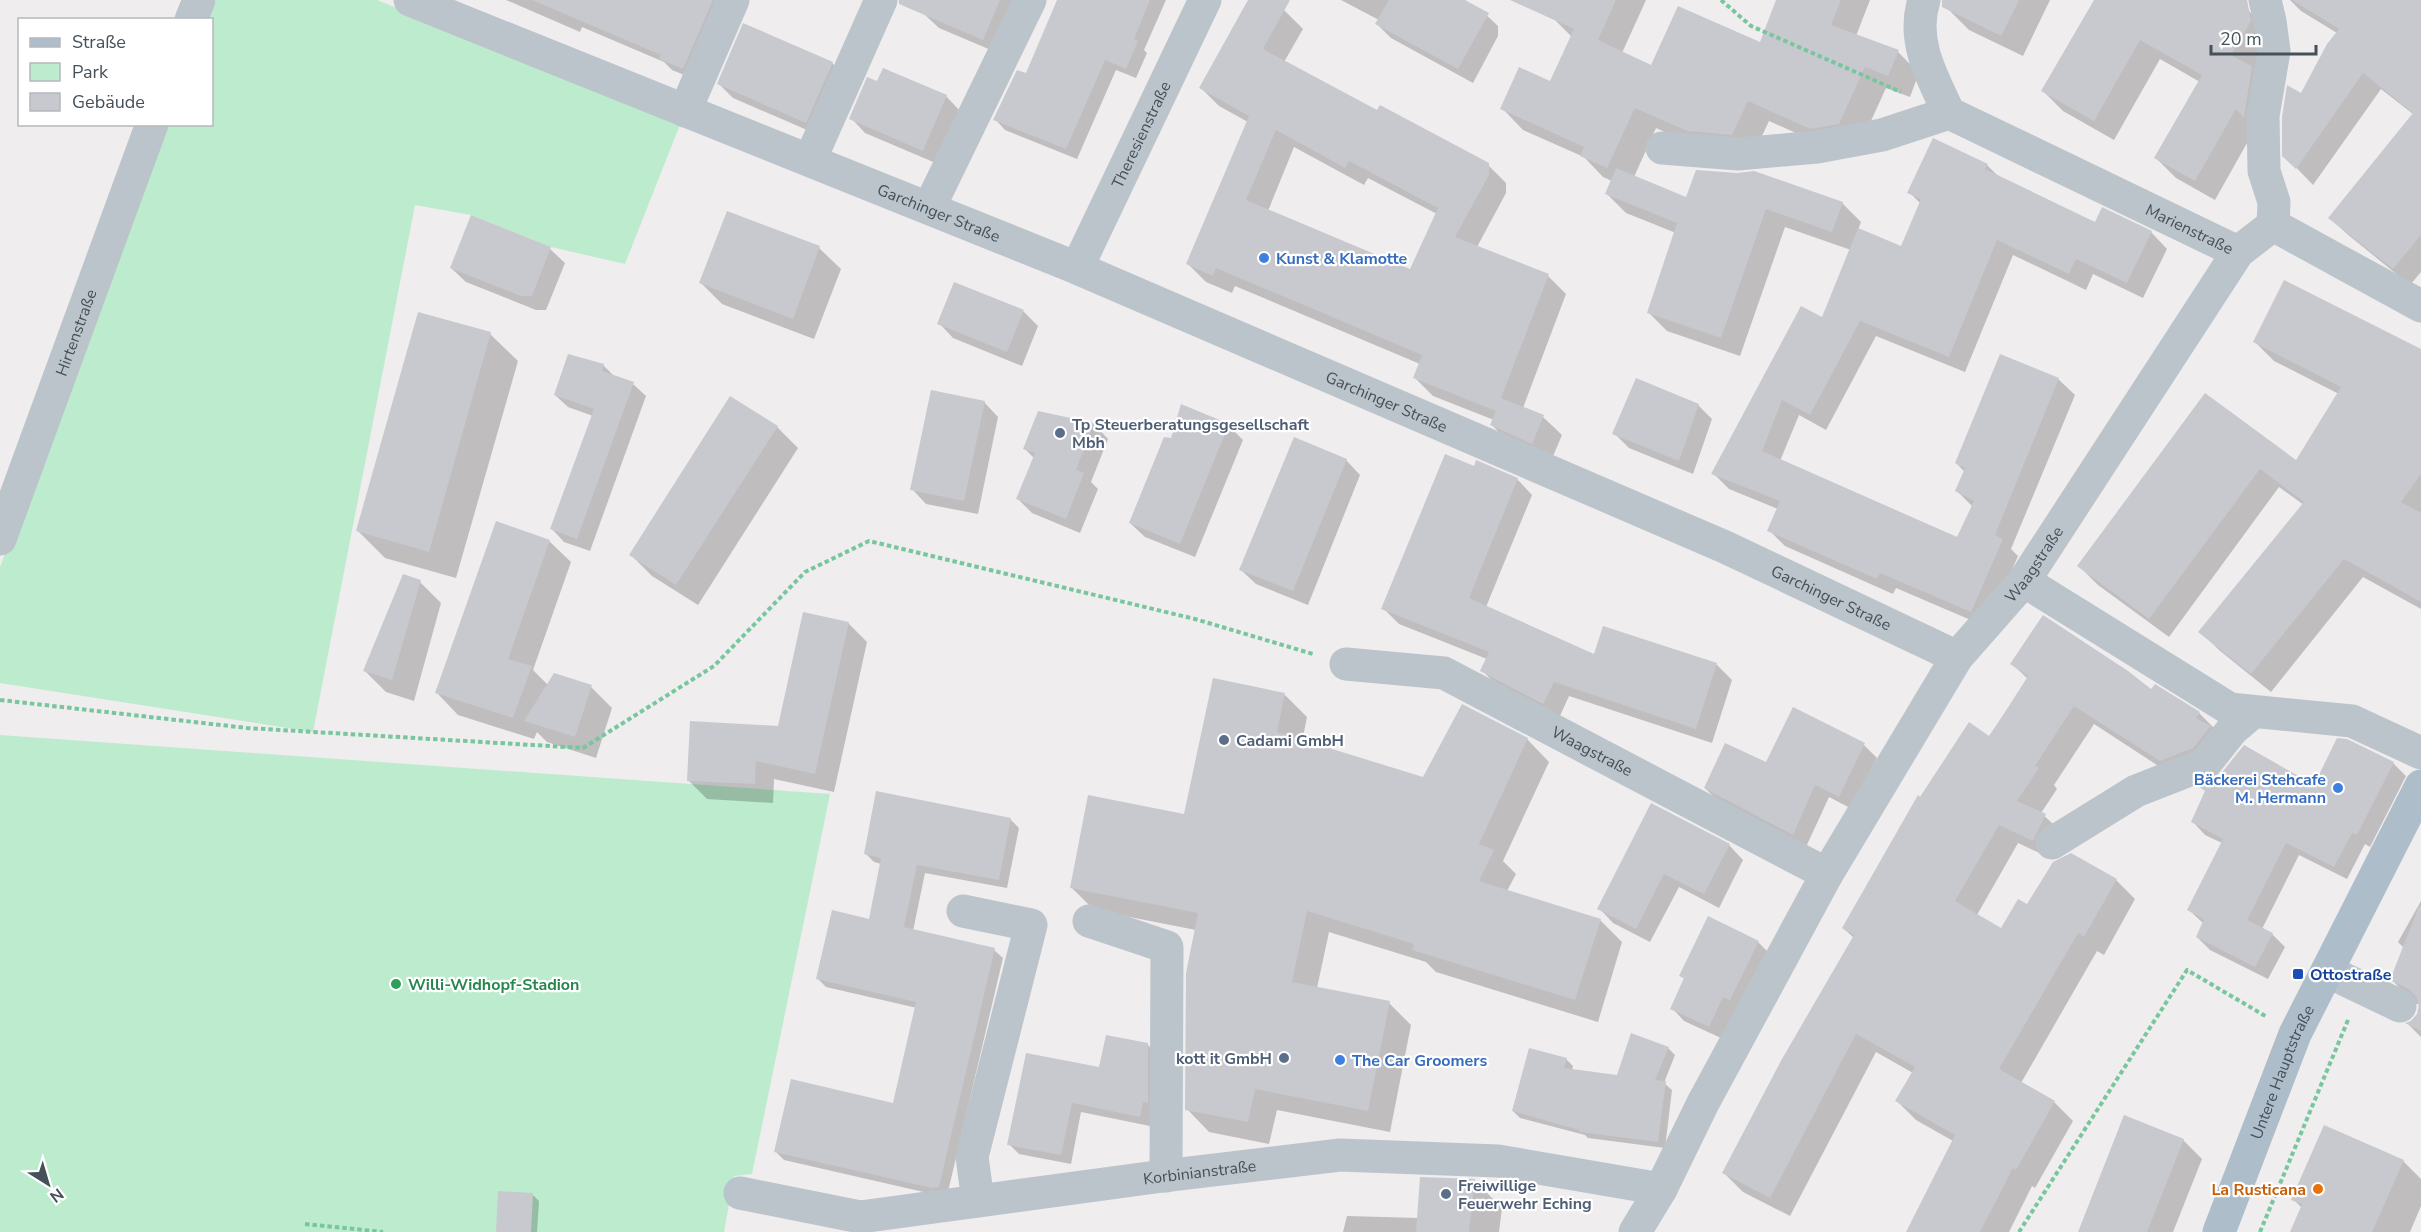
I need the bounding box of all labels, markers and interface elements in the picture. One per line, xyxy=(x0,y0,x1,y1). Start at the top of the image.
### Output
legend xyxy=(18,18,213,126)
scale bar xyxy=(2211,18,2316,56)
text: 20 m xyxy=(2220,27,2262,51)
text: Straße xyxy=(72,30,126,54)
text: Park xyxy=(72,60,109,84)
street label: Theresienstraße xyxy=(1107,78,1177,192)
text: Gebäude xyxy=(72,90,145,114)
street label: Garchinger Straße xyxy=(874,179,1003,248)
street label: Marienstraße xyxy=(2142,199,2237,260)
place label: Kunst & Klamotte xyxy=(1276,248,1408,270)
marker: Kunst & Klamotte xyxy=(1257,251,1271,265)
street label: Hirtenstraße xyxy=(51,286,103,379)
street label: Garchinger Straße xyxy=(1322,366,1451,438)
place label: Tp Steuerberatungsgesellschaft Mbh xyxy=(1072,414,1310,454)
marker: Tp Steuerberatungsgesellschaft Mbh xyxy=(1053,426,1067,440)
street label: Waagstraße xyxy=(2000,522,2069,608)
street label: Garchinger Straße xyxy=(1767,560,1895,636)
street label: Waagstraße xyxy=(1548,721,1636,782)
place label: Cadami GmbH xyxy=(1236,730,1344,752)
marker: Cadami GmbH xyxy=(1217,733,1231,747)
place label: Bäckerei Stehcafe M. Hermann xyxy=(2194,769,2326,809)
marker: Bäckerei Stehcafe M. Hermann xyxy=(2331,781,2345,795)
place label: Ottostraße xyxy=(2310,964,2392,986)
marker: Ottostraße xyxy=(2291,967,2305,981)
place label: Willi-Widhopf-Stadion xyxy=(408,974,579,996)
marker: Willi-Widhopf-Stadion xyxy=(389,977,403,991)
street label: Untere Hauptstraße xyxy=(2246,1001,2320,1143)
place label: kott it GmbH xyxy=(1176,1048,1272,1070)
place label: The Car Groomers xyxy=(1352,1050,1487,1072)
marker: kott it GmbH xyxy=(1277,1051,1291,1065)
marker: The Car Groomers xyxy=(1333,1053,1347,1067)
north arrow xyxy=(18,1154,78,1214)
street label: Korbinianstraße xyxy=(1142,1155,1257,1191)
place label: Freiwillige Feuerwehr Eching xyxy=(1458,1175,1592,1215)
place label: La Rusticana xyxy=(2211,1179,2306,1201)
marker: La Rusticana xyxy=(2311,1182,2325,1196)
text: N xyxy=(45,1183,68,1208)
marker: Freiwillige Feuerwehr Eching xyxy=(1439,1187,1453,1201)

